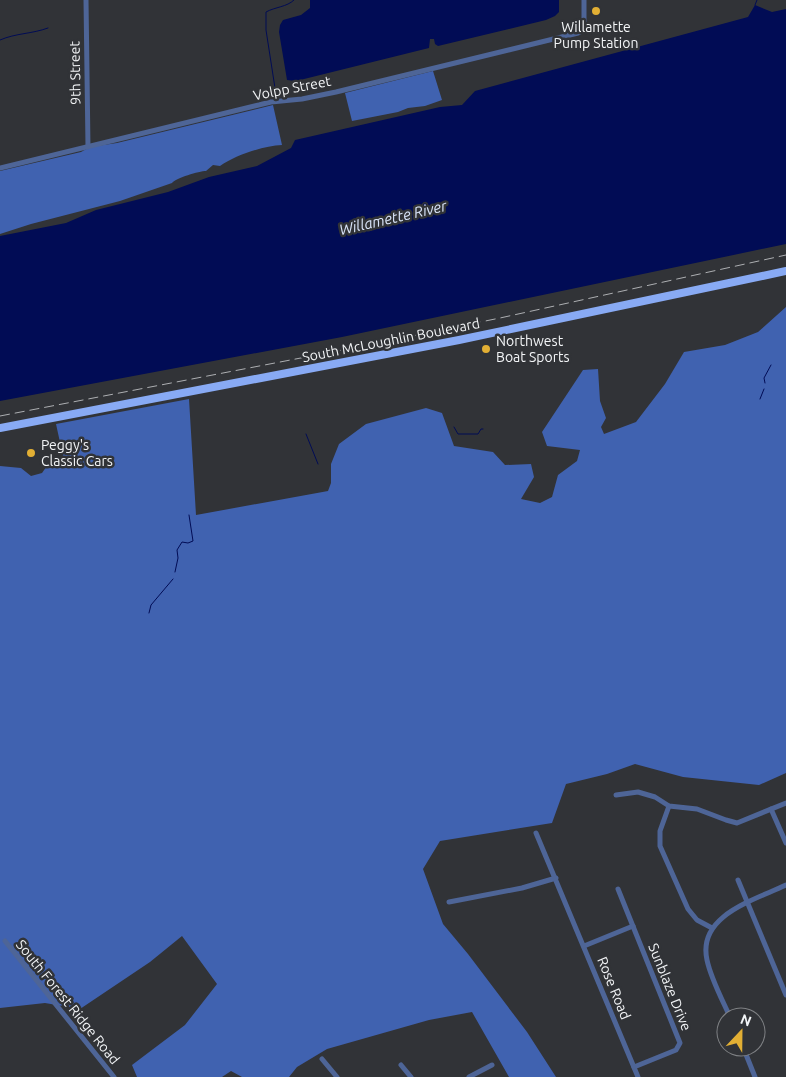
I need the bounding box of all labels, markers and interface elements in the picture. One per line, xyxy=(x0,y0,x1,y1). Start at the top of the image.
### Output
marker: Willamette Pump Station xyxy=(590,5,602,17)
place label: Willamette Pump Station xyxy=(554,19,638,51)
street label: 9th Street xyxy=(66,41,84,105)
street label: Volpp Street xyxy=(252,73,333,103)
water label: Willamette River xyxy=(338,197,449,238)
street label: South McLoughlin Boulevard xyxy=(301,315,481,365)
place label: Northwest Boat Sports xyxy=(496,333,570,365)
marker: Northwest Boat Sports xyxy=(480,343,492,355)
place label: Peggy's Classic Cars xyxy=(41,437,113,469)
marker: Peggy's Classic Cars xyxy=(25,447,37,459)
street label: South Forest Ridge Road xyxy=(13,937,123,1067)
street label: Sunblaze Drive xyxy=(645,941,695,1033)
street label: Rose Road xyxy=(594,954,634,1022)
north arrow xyxy=(716,1007,766,1057)
text: N xyxy=(738,1011,754,1029)

